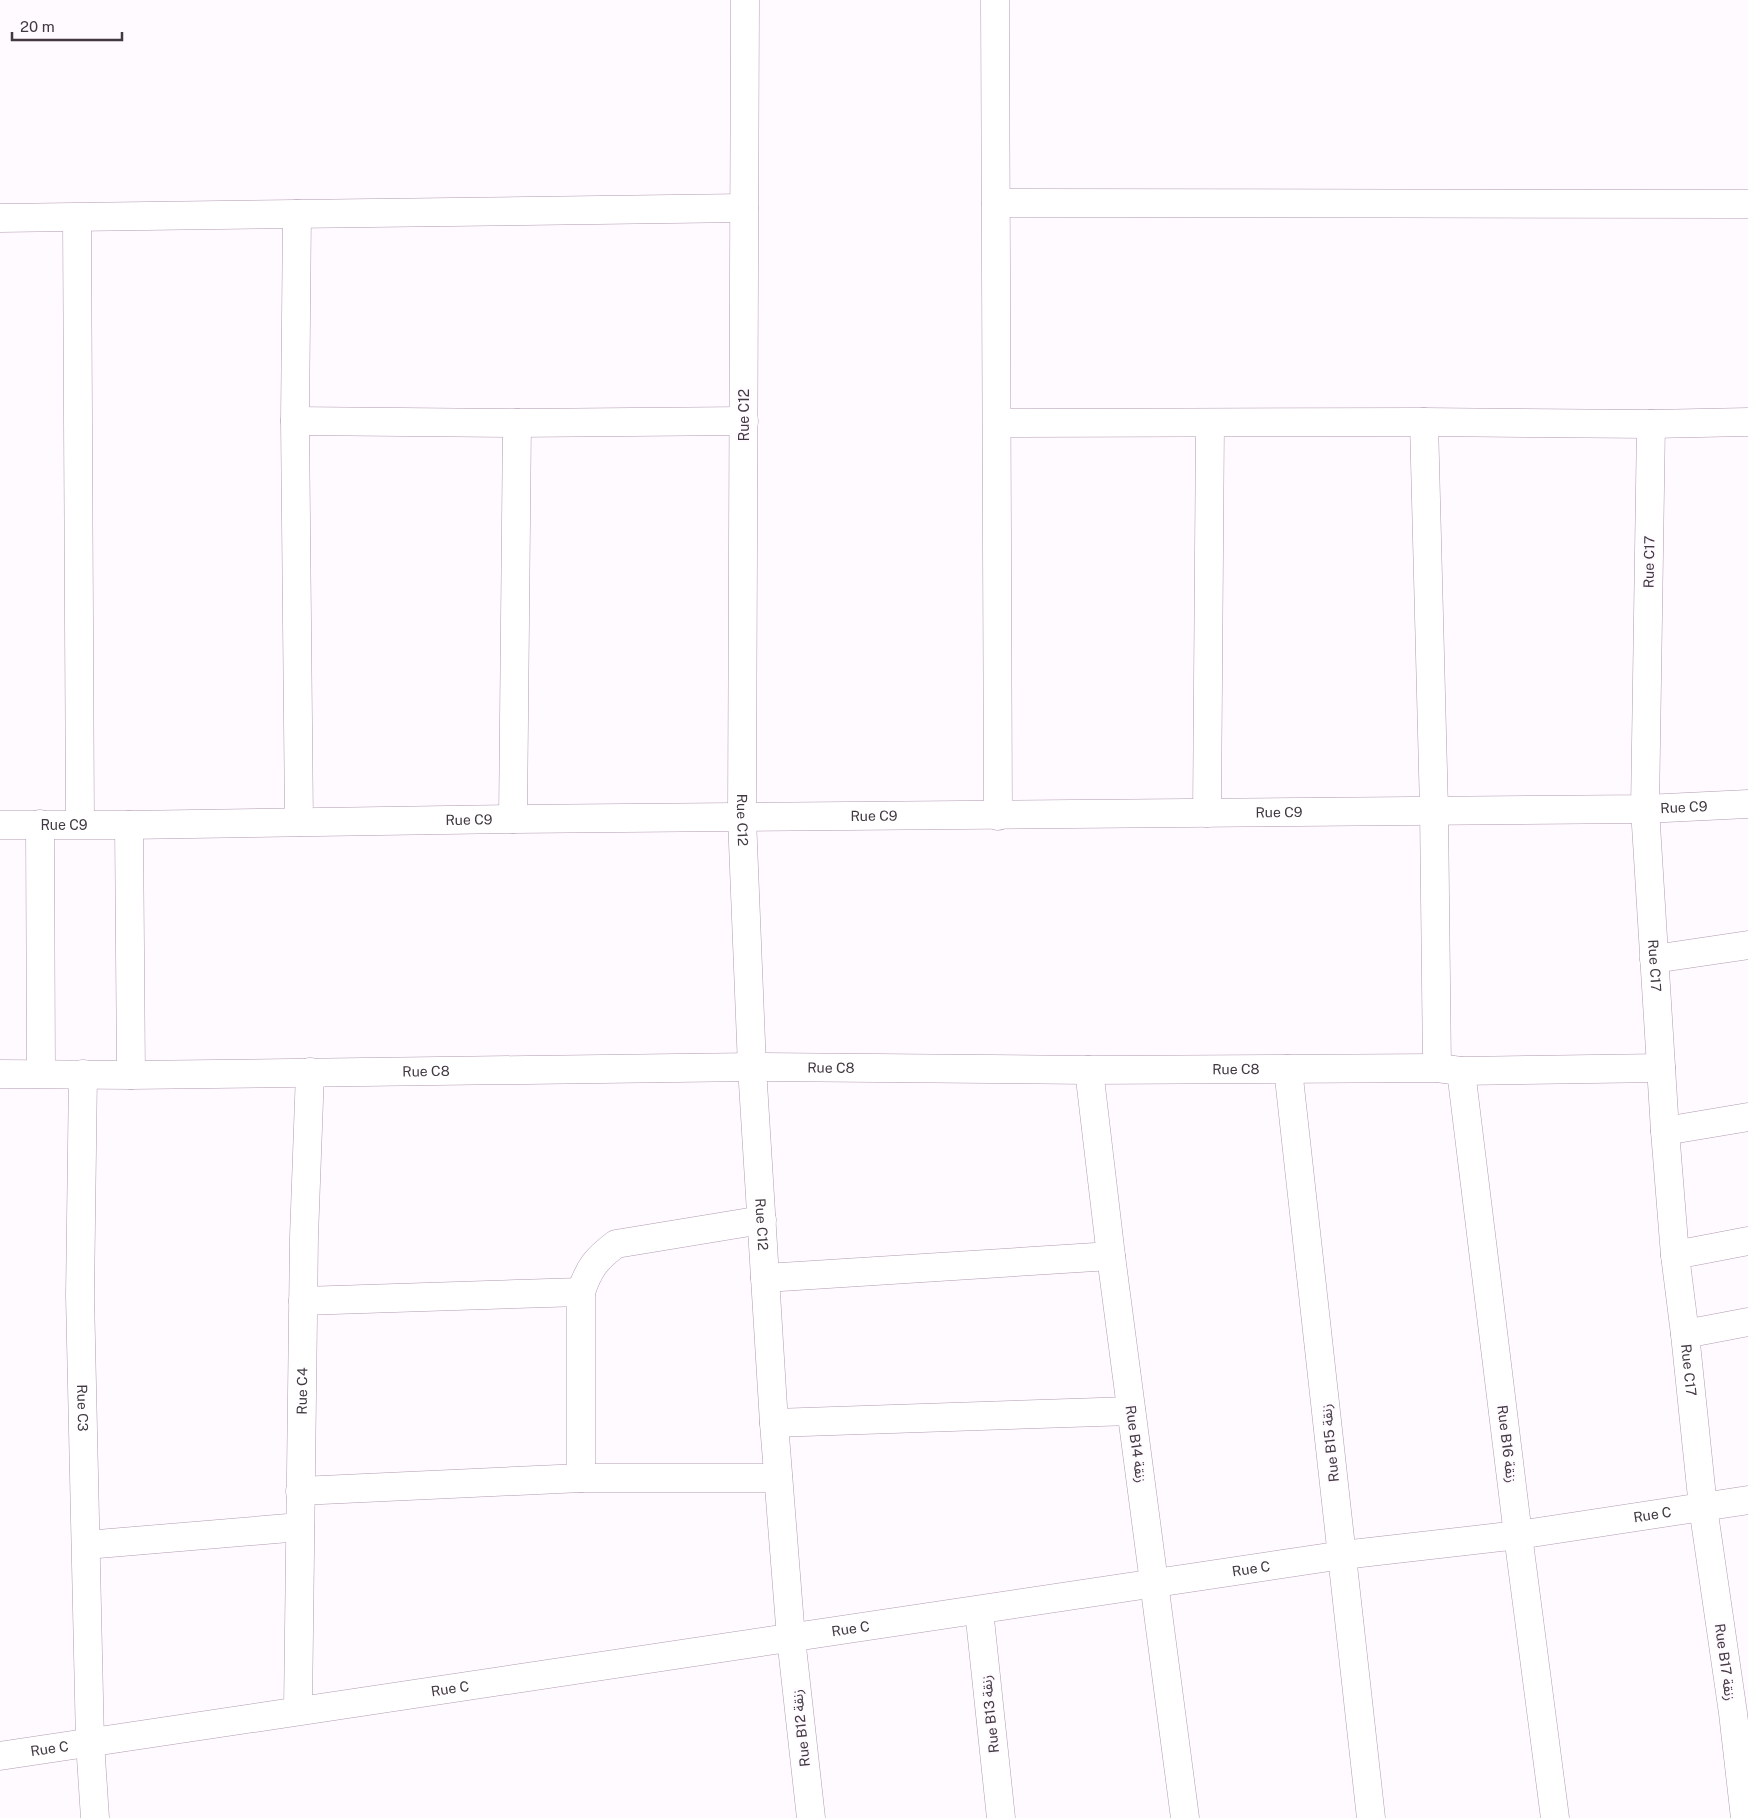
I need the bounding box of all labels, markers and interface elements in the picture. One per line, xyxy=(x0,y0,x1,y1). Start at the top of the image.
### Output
scale bar xyxy=(12,10,122,42)
text: 20 m xyxy=(20,18,55,35)
street label: Rue C12 xyxy=(736,389,752,441)
street label: Rue C17 xyxy=(1641,536,1657,588)
street label: Rue C12 xyxy=(734,794,751,847)
street label: Rue C9 xyxy=(1660,798,1708,816)
street label: Rue C9 xyxy=(1255,804,1303,820)
street label: Rue C9 xyxy=(850,808,898,824)
street label: Rue C9 xyxy=(445,811,493,828)
street label: Rue C9 xyxy=(40,817,88,833)
street label: Rue C17 xyxy=(1645,939,1664,992)
street label: Rue C8 xyxy=(807,1059,855,1076)
street label: Rue C8 xyxy=(1212,1061,1260,1077)
street label: Rue C8 xyxy=(402,1063,450,1080)
street label: Rue C12 xyxy=(752,1198,771,1251)
street label: Rue C17 xyxy=(1678,1343,1699,1397)
street label: Rue C4 xyxy=(294,1367,310,1415)
street label: Rue C3 xyxy=(74,1384,91,1432)
street label: Rue B15 زنقة xyxy=(1318,1403,1343,1483)
street label: Rue B14 زنقة xyxy=(1122,1404,1149,1484)
street label: Rue B16 زنقة xyxy=(1493,1404,1520,1484)
street label: Rue C xyxy=(1632,1504,1673,1525)
street label: Rue C xyxy=(1231,1558,1271,1580)
street label: Rue C xyxy=(830,1618,871,1639)
street label: Rue B17 زنقة xyxy=(1711,1622,1738,1702)
street label: Rue B13 زنقة xyxy=(978,1674,1003,1754)
street label: Rue C xyxy=(430,1678,470,1699)
street label: Rue B12 زنقة xyxy=(789,1688,814,1768)
street label: Rue C xyxy=(29,1738,70,1759)

